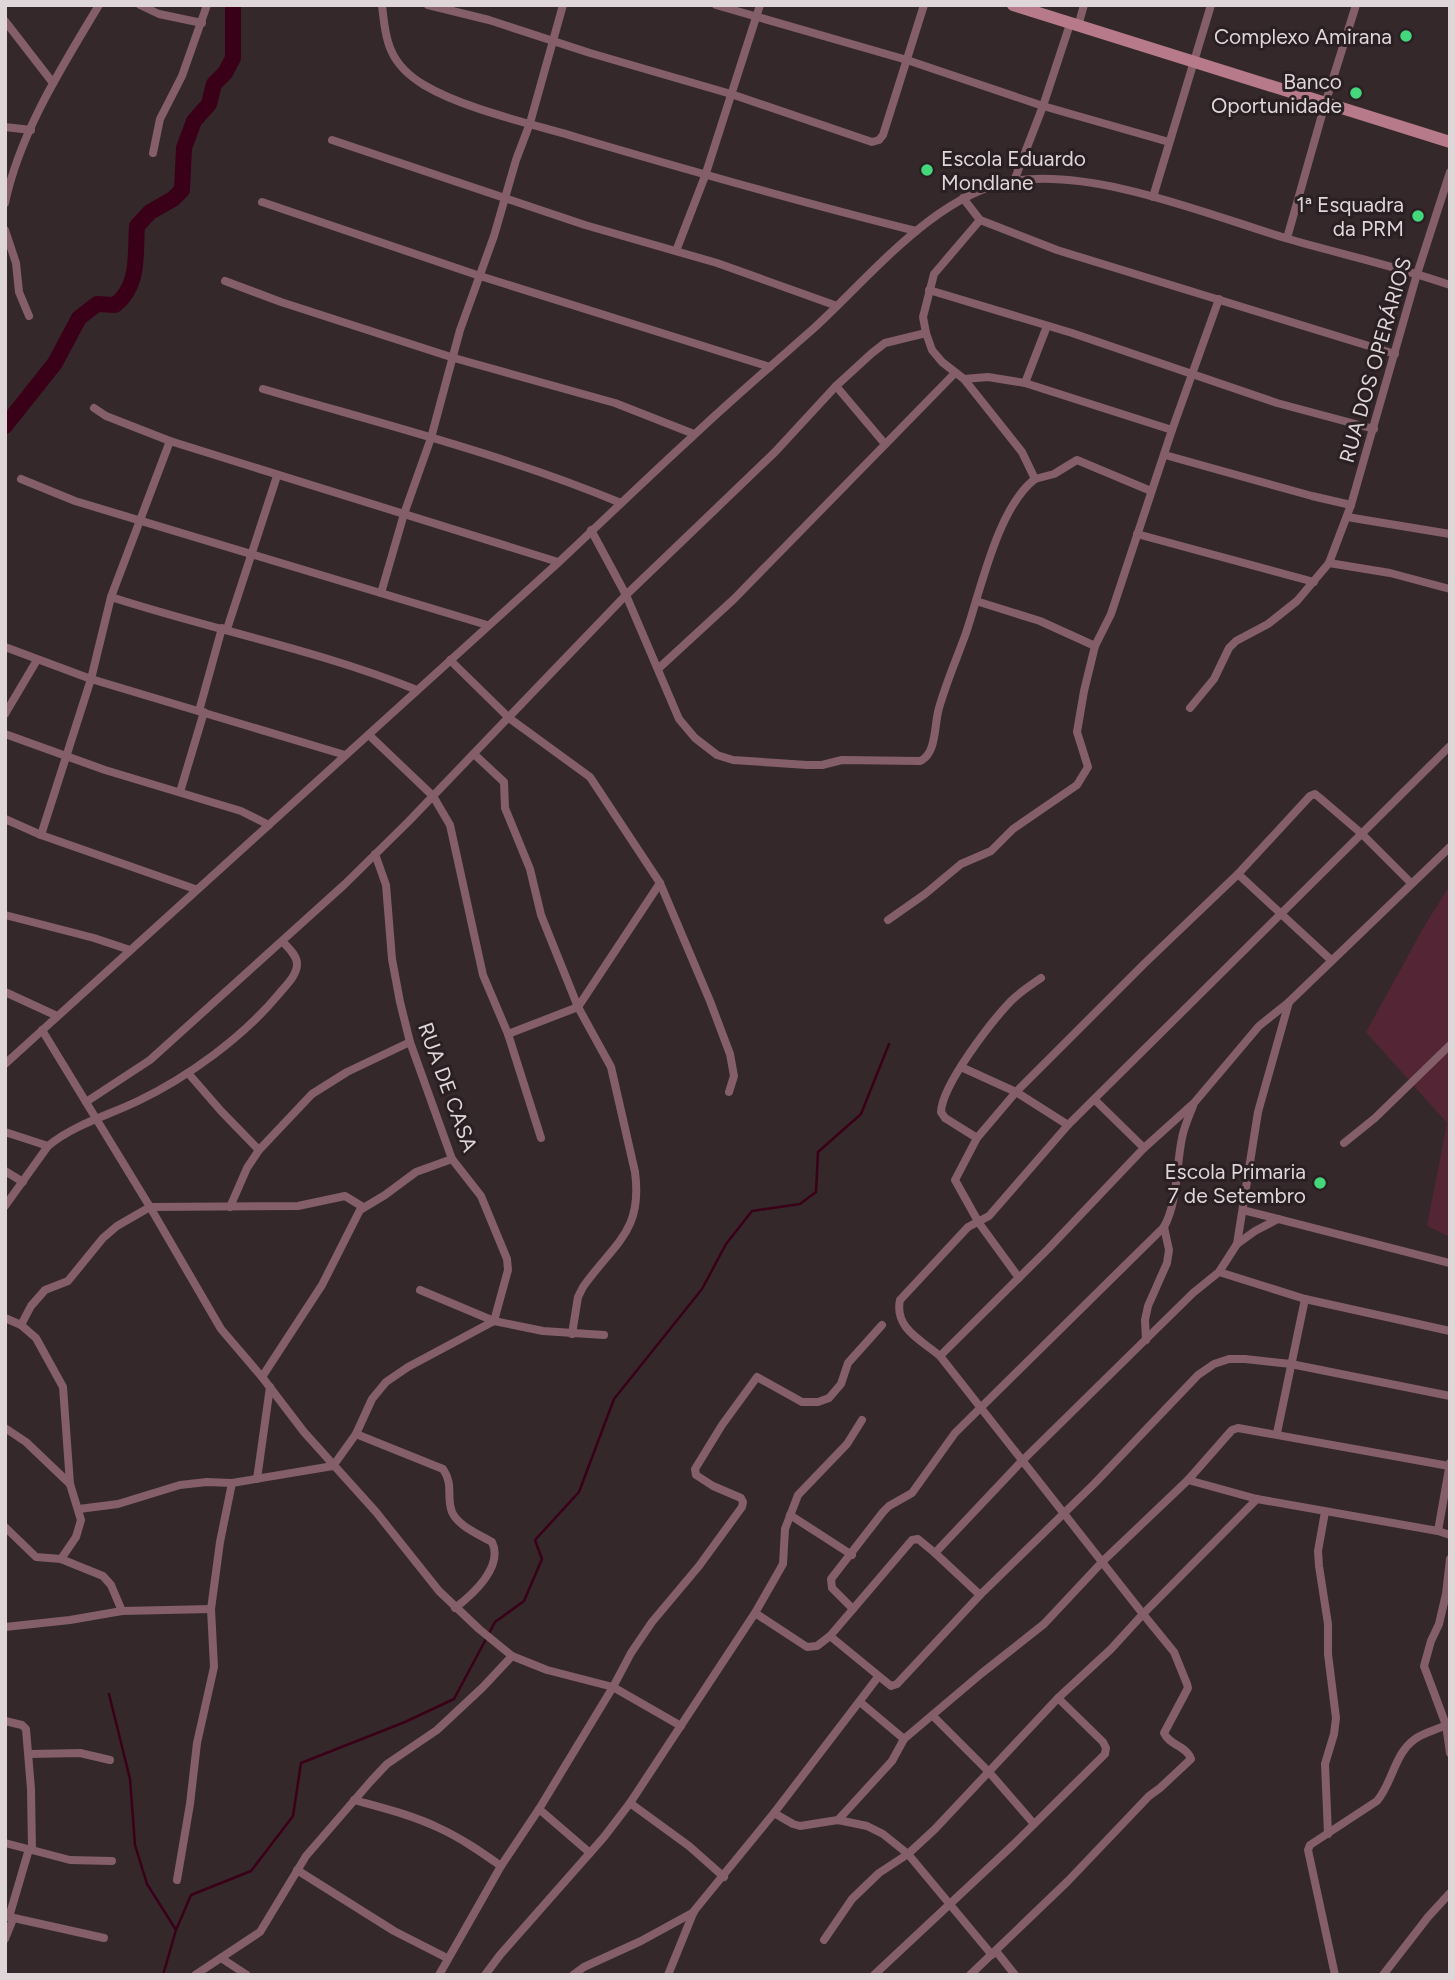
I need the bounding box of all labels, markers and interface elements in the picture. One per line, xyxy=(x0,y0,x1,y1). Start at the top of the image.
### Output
place label: Complexo Amirana xyxy=(1214,24,1392,49)
marker: Complexo Amirana xyxy=(1398,28,1414,44)
place label: Banco Oportunidade xyxy=(1211,69,1342,118)
marker: Banco Oportunidade xyxy=(1348,85,1364,101)
place label: Escola Eduardo Mondlane xyxy=(941,146,1086,195)
marker: Escola Eduardo Mondlane xyxy=(919,162,935,178)
place label: 1ª Esquadra da PRM xyxy=(1296,192,1404,241)
marker: 1ª Esquadra da PRM xyxy=(1410,208,1426,224)
street label: RUA DOS OPERÁRIOS xyxy=(1334,254,1416,466)
street label: RUA DE CASA xyxy=(413,1019,483,1155)
place label: Escola Primaria 7 de Setembro xyxy=(1164,1159,1306,1208)
marker: Escola Primaria 7 de Setembro xyxy=(1312,1175,1328,1191)

